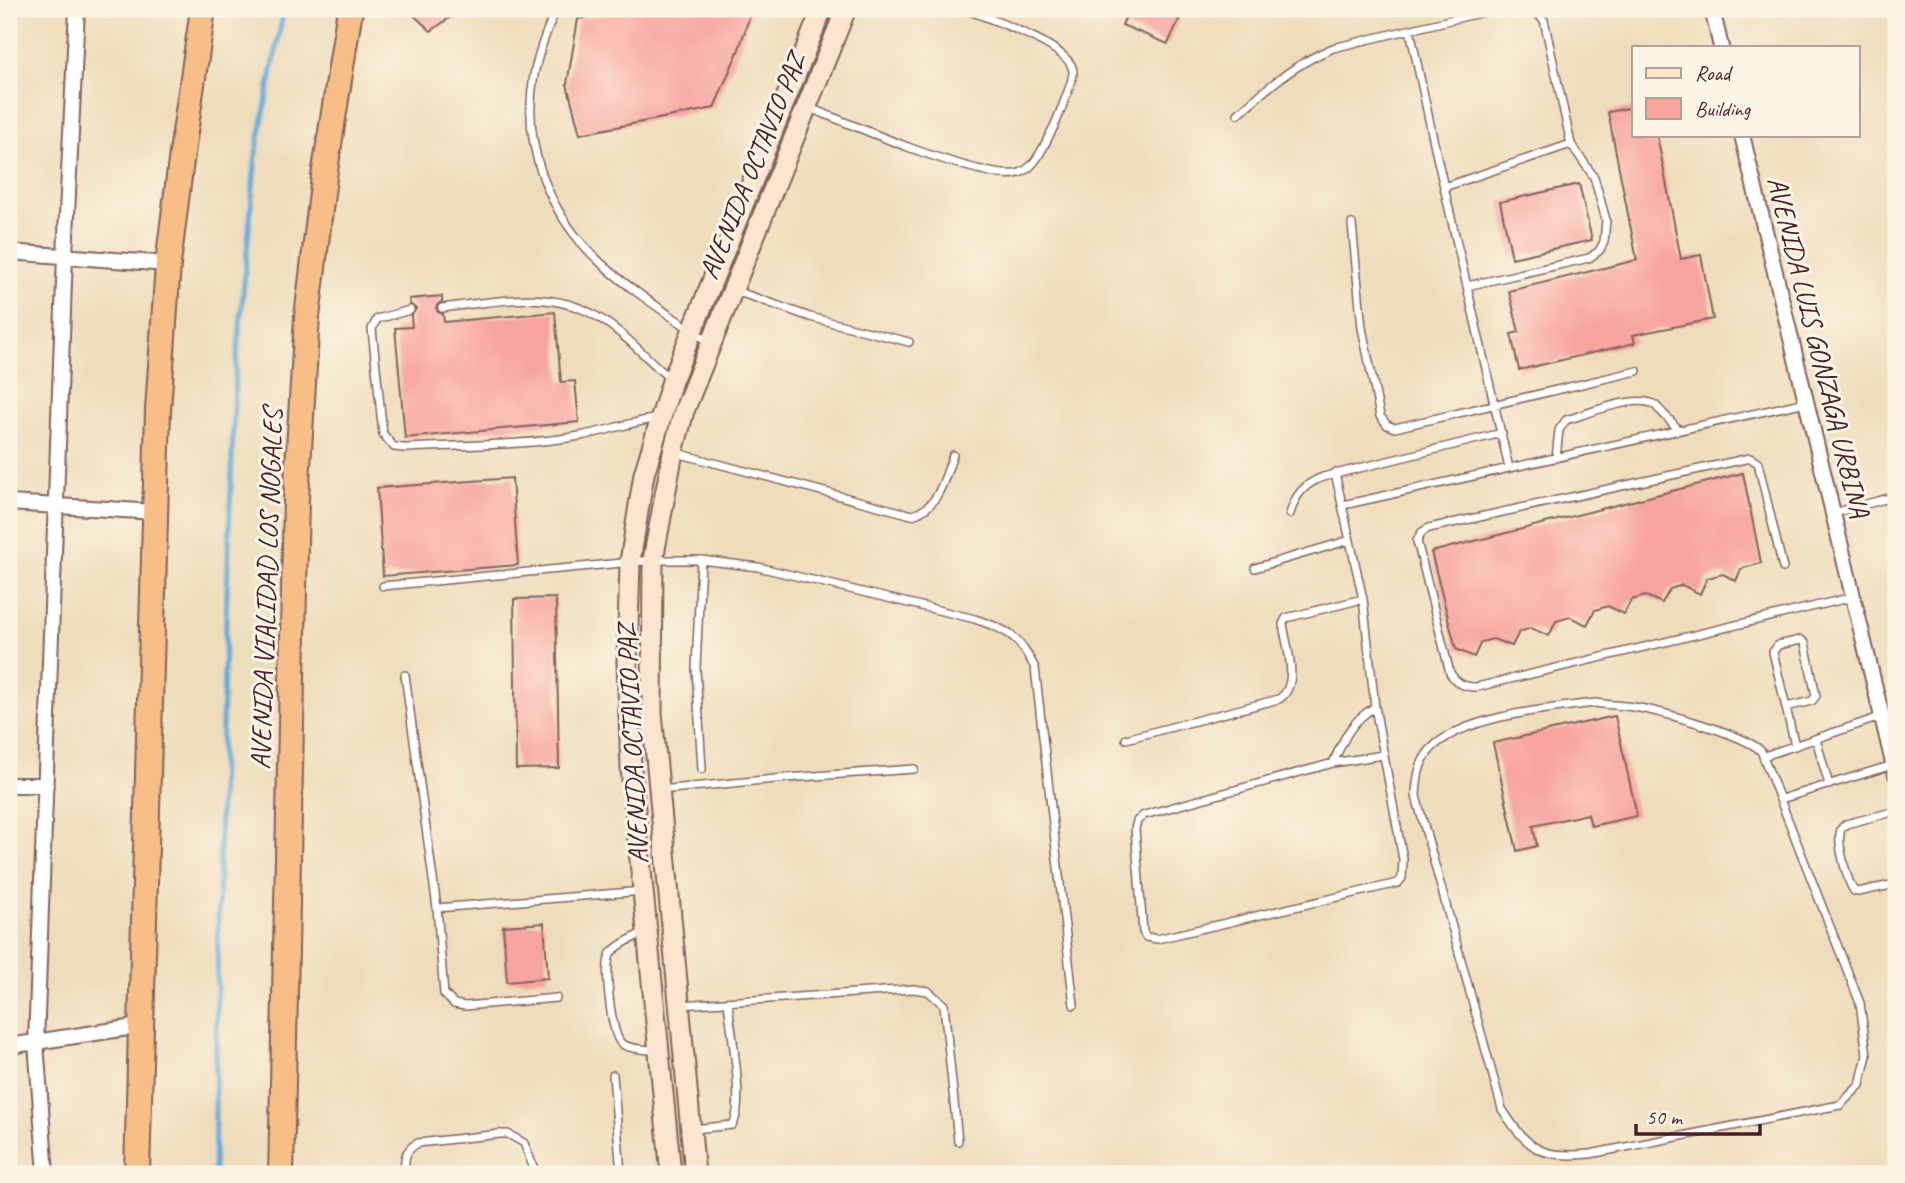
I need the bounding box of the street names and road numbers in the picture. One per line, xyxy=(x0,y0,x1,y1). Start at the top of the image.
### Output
street label: AVENIDA OCTAVIO PAZ xyxy=(691,44,815,284)
street label: AVENIDA LUIS GONZAGA URBINA xyxy=(1760,173,1879,522)
street label: AVENIDA VIALIDAD LOS NOGALES xyxy=(242,403,290,770)
street label: AVENIDA OCTAVIO PAZ xyxy=(608,619,656,865)

